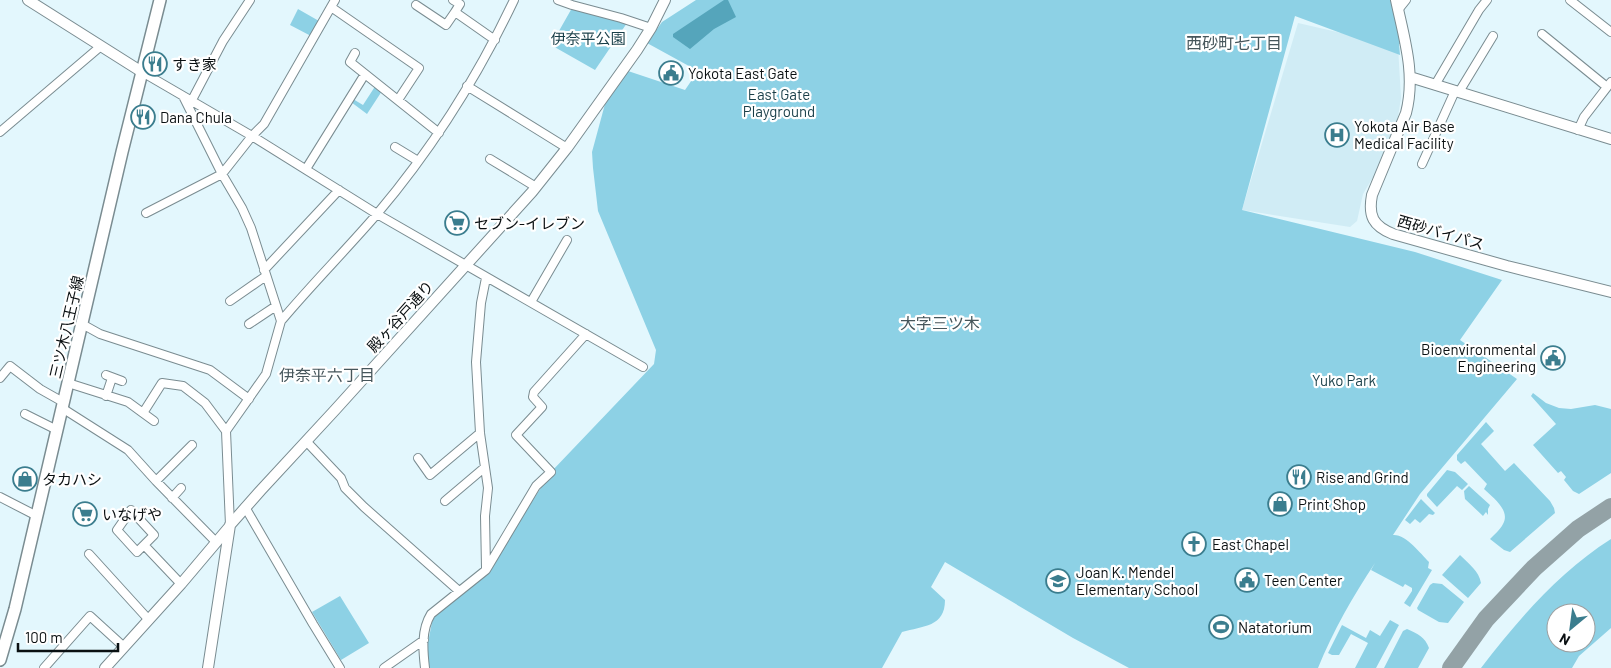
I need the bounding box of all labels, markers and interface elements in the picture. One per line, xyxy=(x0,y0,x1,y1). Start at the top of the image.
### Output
park label: 伊奈平公園 xyxy=(550,29,626,47)
district label: 西砂町七丁目 xyxy=(1186,33,1282,52)
restaurant icon: すき家 xyxy=(142,51,168,77)
place label: すき家 xyxy=(172,55,217,73)
public building icon: Yokota East Gate xyxy=(658,60,684,86)
place label: Yokota East Gate xyxy=(688,64,798,82)
park label: East Gate Playground xyxy=(743,85,815,120)
restaurant icon: Dana Chula xyxy=(130,104,156,130)
place label: Dana Chula xyxy=(160,108,232,126)
place label: Yokota Air Base Medical Facility xyxy=(1354,117,1455,152)
hospital icon: Yokota Air Base Medical Facility xyxy=(1324,122,1350,148)
supermarket icon: セブン-イレブン xyxy=(444,210,470,236)
street label: 西砂バイパス xyxy=(1395,211,1487,253)
place label: セブン-イレブン xyxy=(474,214,585,232)
street label: 三ツ木八王子線 xyxy=(45,274,87,380)
street label: 殿ヶ谷戸通り xyxy=(363,277,437,355)
district label: 大字三ツ木 xyxy=(900,313,980,332)
place label: Bioenvironmental Engineering xyxy=(1421,340,1536,375)
public building icon: Bioenvironmental Engineering xyxy=(1540,345,1566,371)
district label: 伊奈平六丁目 xyxy=(279,365,375,384)
park label: Yuko Park xyxy=(1312,371,1376,389)
restaurant icon: Rise and Grind xyxy=(1286,464,1312,490)
shop icon: タカハシ xyxy=(12,466,38,492)
place label: Rise and Grind xyxy=(1316,468,1409,486)
place label: タカハシ xyxy=(42,470,102,488)
shop icon: Print Shop xyxy=(1267,491,1293,517)
place label: Print Shop xyxy=(1298,495,1366,513)
supermarket icon: いなげや xyxy=(72,501,98,527)
place label: いなげや xyxy=(102,505,162,523)
church icon: East Chapel xyxy=(1181,531,1207,557)
place label: East Chapel xyxy=(1212,535,1289,553)
place label: Joan K. Mendel Elementary School xyxy=(1076,563,1198,598)
public building icon: Teen Center xyxy=(1234,567,1260,593)
school or university icon: Joan K. Mendel Elementary School xyxy=(1045,568,1071,594)
place label: Teen Center xyxy=(1264,571,1343,589)
north arrow xyxy=(1546,603,1596,653)
sports icon: Natatorium xyxy=(1208,614,1234,640)
place label: Natatorium xyxy=(1238,618,1312,636)
scale bar xyxy=(18,620,118,652)
text: 100 m xyxy=(25,628,63,646)
text: N xyxy=(1556,630,1573,649)

